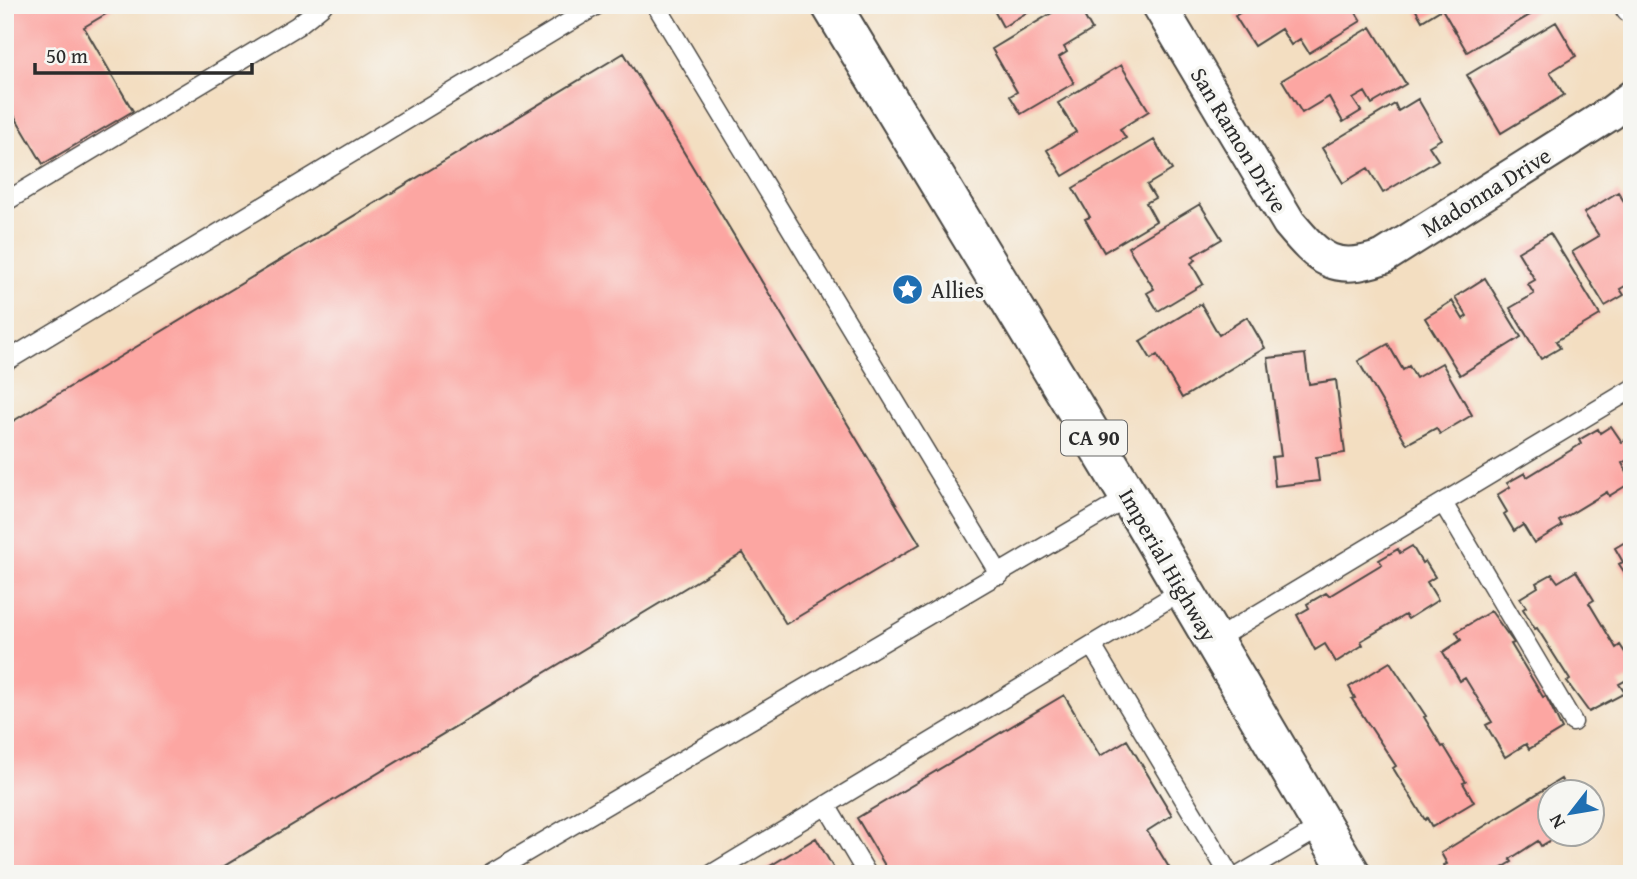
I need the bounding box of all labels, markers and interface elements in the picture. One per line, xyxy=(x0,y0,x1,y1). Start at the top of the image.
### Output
scale bar xyxy=(35,32,252,76)
text: 50 m xyxy=(46,40,88,71)
street label: San Ramon Drive xyxy=(1183,61,1296,219)
street label: Madonna Drive xyxy=(1415,139,1557,245)
place icon: Allies xyxy=(891,273,925,307)
place label: Allies xyxy=(931,273,984,306)
road number: CA 90 xyxy=(1061,420,1127,456)
street label: Imperial Highway xyxy=(1111,482,1226,648)
north arrow xyxy=(1536,778,1606,848)
text: N xyxy=(1541,809,1572,834)

